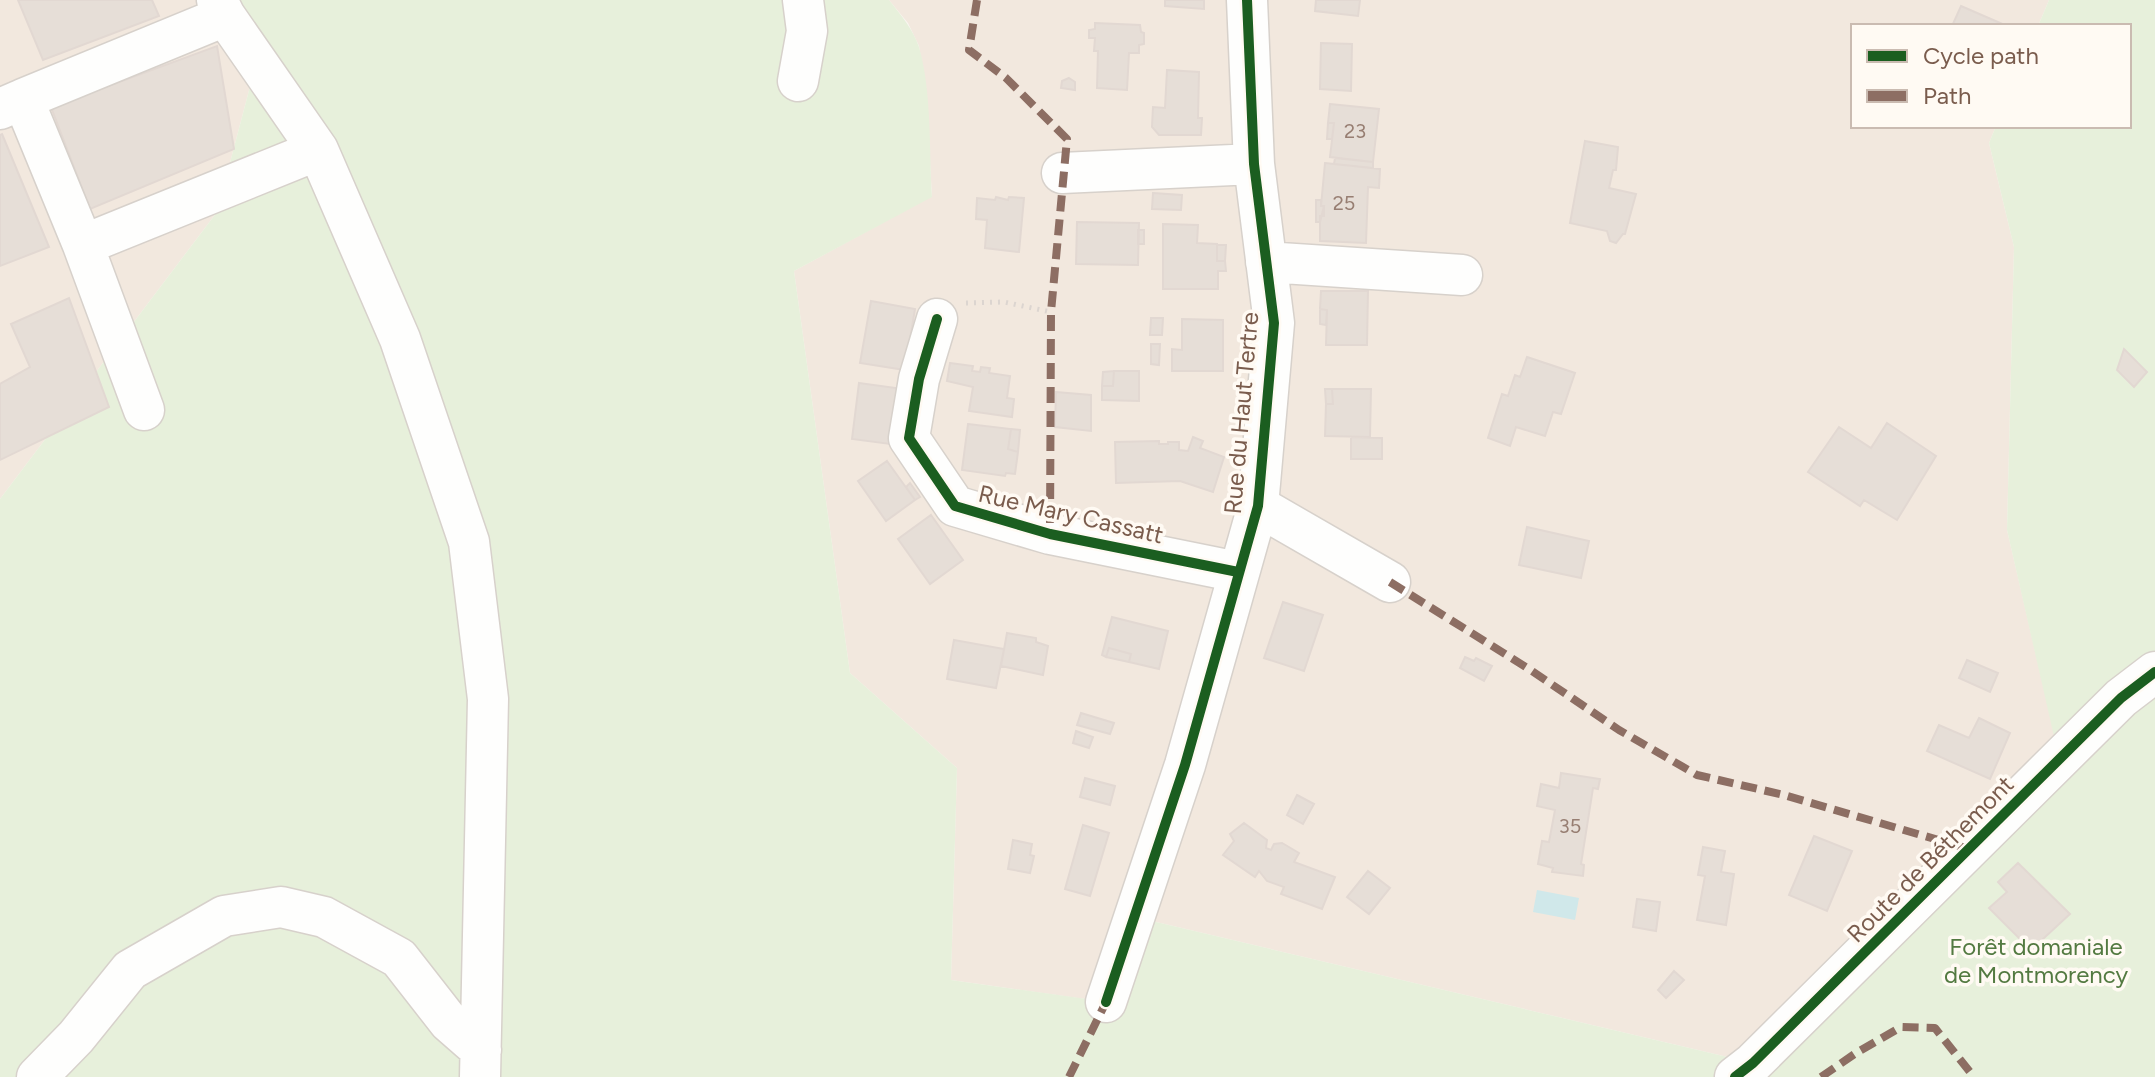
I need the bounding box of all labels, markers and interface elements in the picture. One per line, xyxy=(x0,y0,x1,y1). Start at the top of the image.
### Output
legend xyxy=(1851,24,2131,128)
text: Cycle path xyxy=(1923,41,2039,70)
text: Path xyxy=(1923,81,1971,110)
house number: 23 xyxy=(1344,119,1366,143)
house number: 25 xyxy=(1333,191,1355,215)
street label: Rue du Haut Tertre xyxy=(1218,311,1264,515)
street label: Rue Mary Cassatt xyxy=(976,479,1166,549)
street label: Route de Béthemont xyxy=(1841,770,2019,948)
house number: 35 xyxy=(1559,814,1581,838)
park label: Forêt domaniale de Montmorency xyxy=(1944,932,2128,989)

